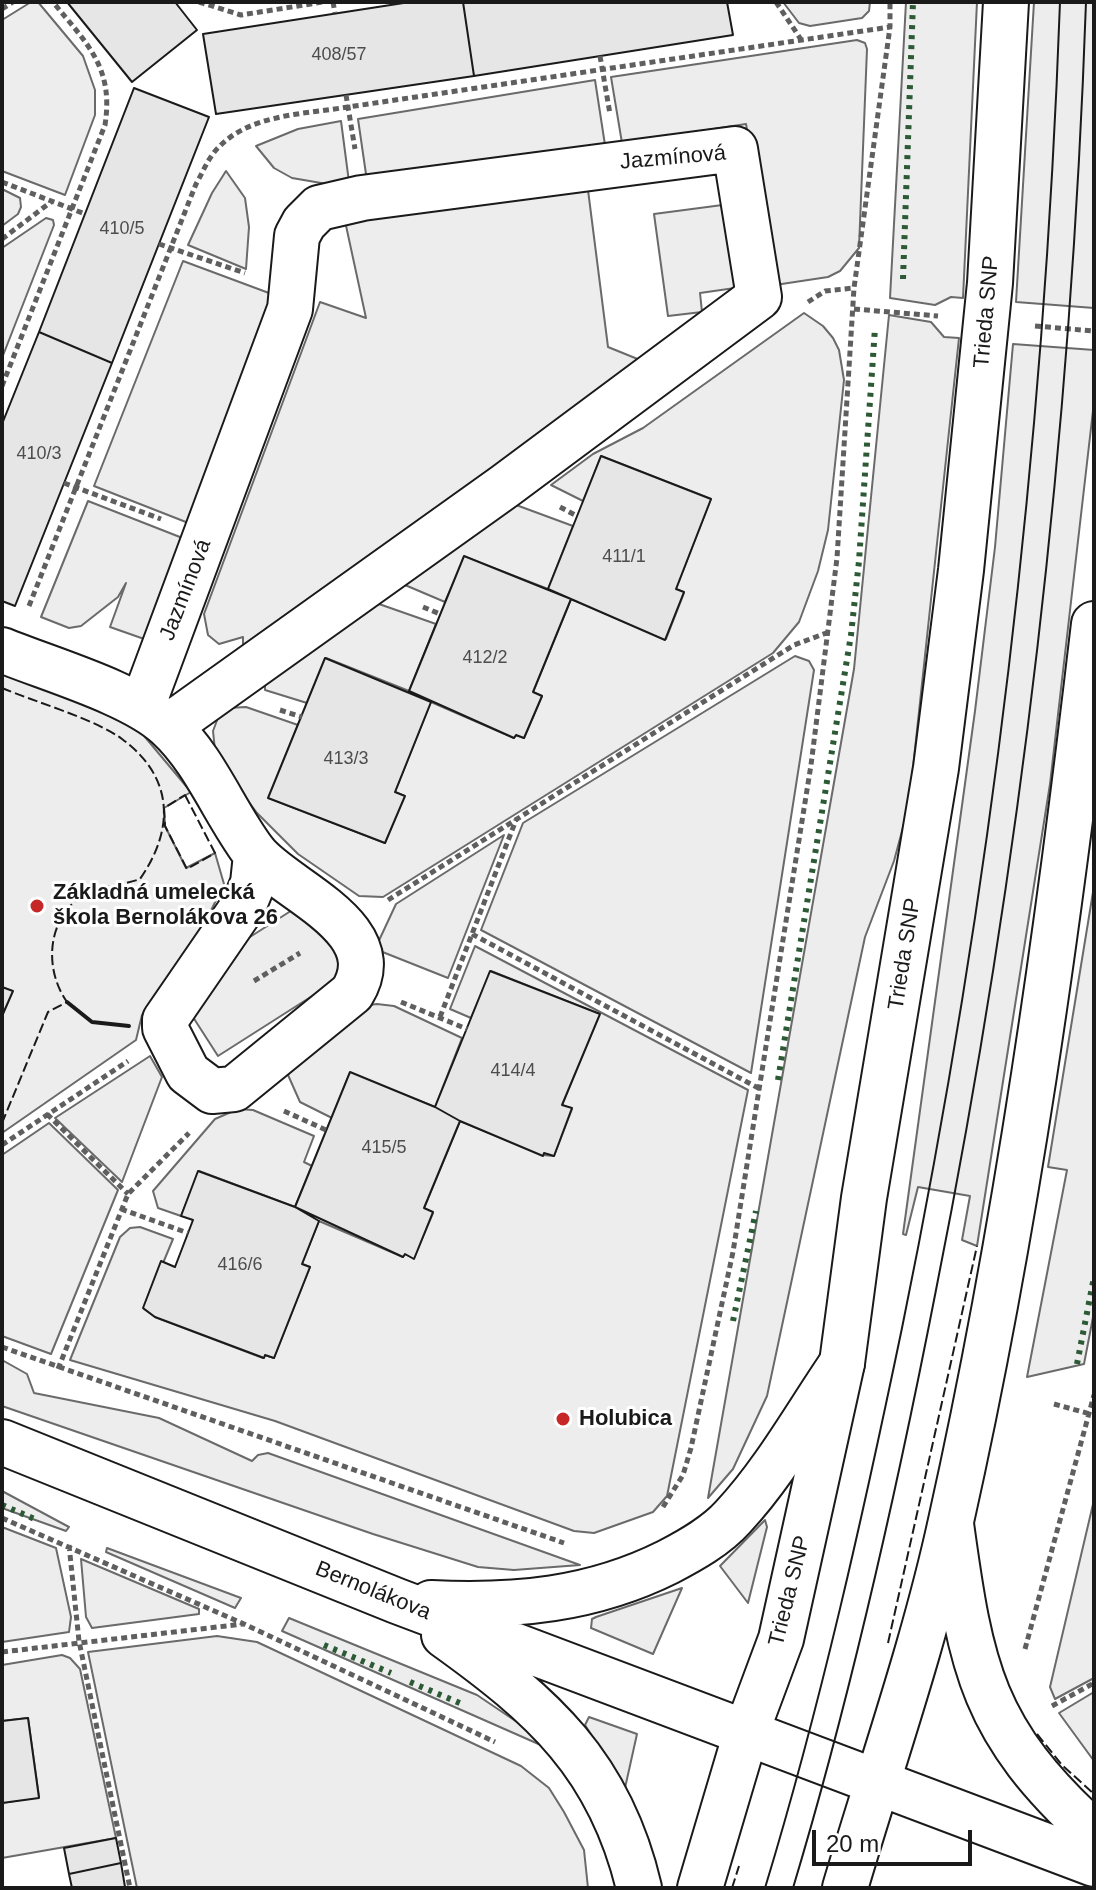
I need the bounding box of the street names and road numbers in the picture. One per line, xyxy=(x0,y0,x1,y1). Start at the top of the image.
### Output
street label: Jazmínová xyxy=(619,140,727,176)
street label: Trieda SNP xyxy=(969,255,1005,369)
street label: Jazmínová xyxy=(155,536,217,644)
street label: Trieda SNP xyxy=(883,896,927,1012)
street label: Trieda SNP xyxy=(764,1533,816,1649)
street label: Bernolákova xyxy=(311,1556,435,1626)

